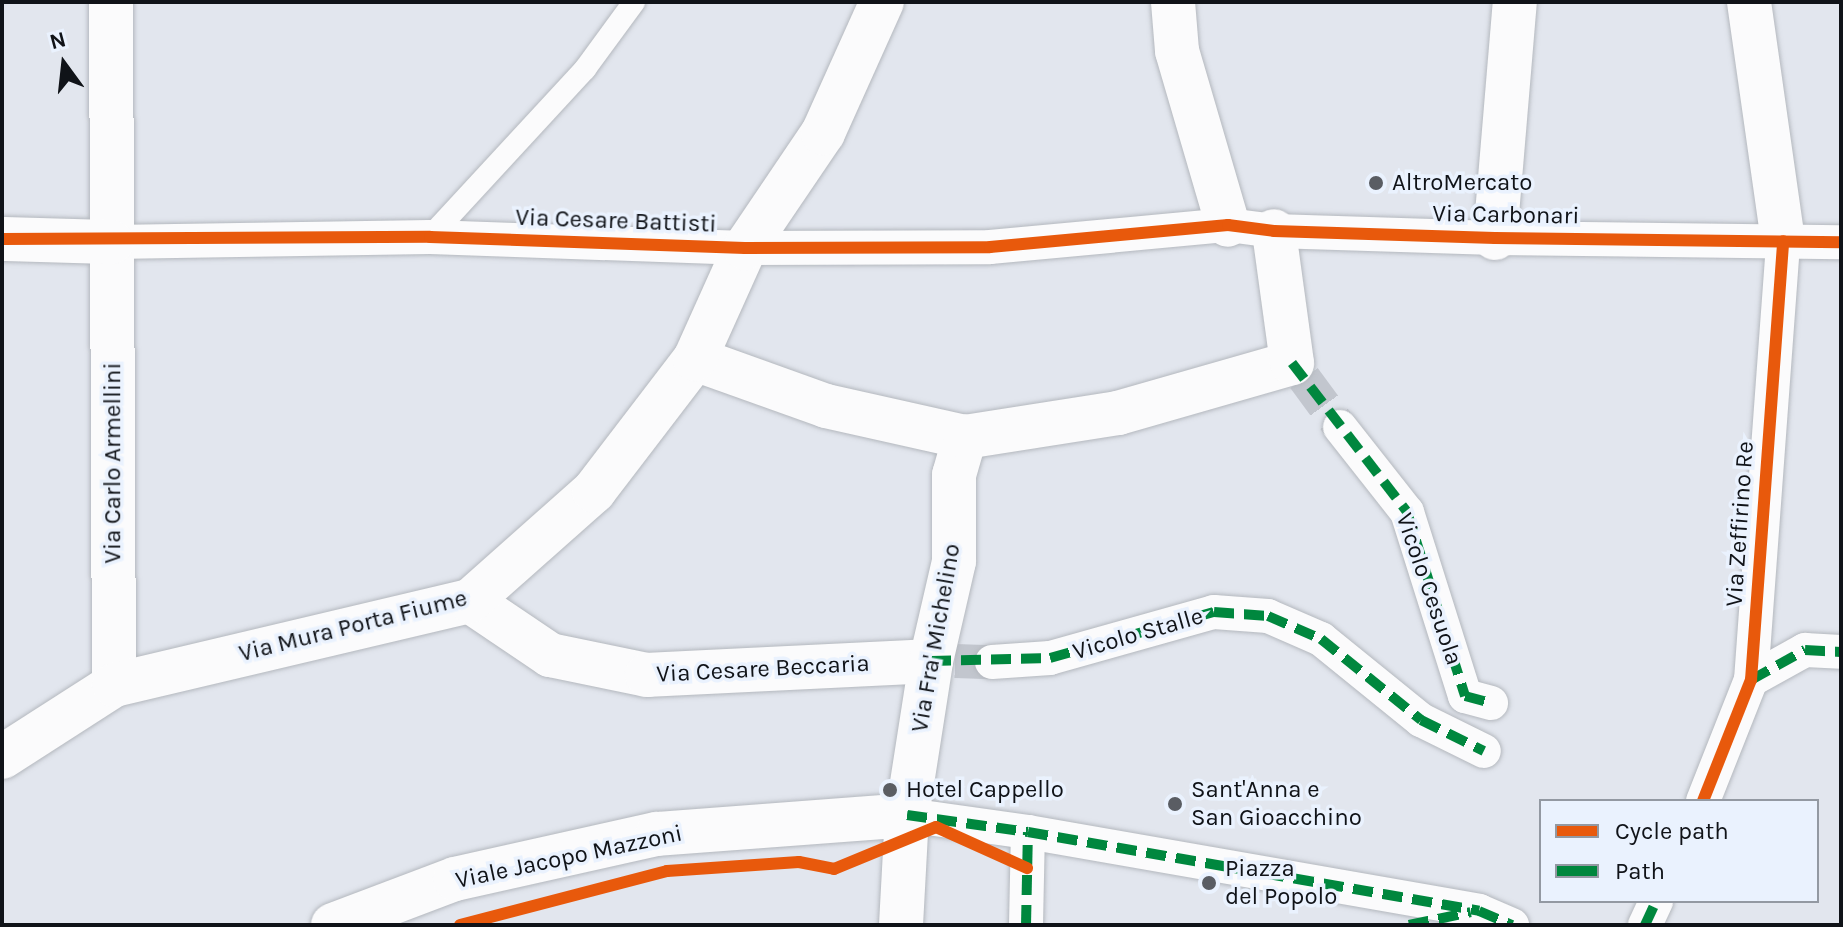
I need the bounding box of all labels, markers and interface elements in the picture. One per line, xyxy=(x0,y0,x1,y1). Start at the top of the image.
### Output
north arrow xyxy=(24,24,104,104)
text: N xyxy=(47,26,69,55)
place label: AltroMercato xyxy=(1392,169,1532,197)
marker: AltroMercato xyxy=(1367,174,1385,192)
street label: Via Carbonari xyxy=(1432,199,1580,231)
street label: Via Cesare Battisti xyxy=(515,203,717,239)
street label: Via Carlo Armellini xyxy=(99,362,127,564)
street label: Via Zeffirino Re xyxy=(1720,440,1760,608)
street label: Vicolo Cesuola xyxy=(1390,509,1468,669)
street label: Via Fra' Michelino xyxy=(905,541,967,735)
street label: Via Mura Porta Fiume xyxy=(236,584,470,668)
street label: Vicolo Stalle xyxy=(1070,602,1206,666)
street label: Via Cesare Beccaria xyxy=(656,649,870,689)
place label: Hotel Cappello xyxy=(906,776,1064,804)
place label: Sant'Anna e San Gioacchino xyxy=(1191,776,1362,832)
marker: Hotel Cappello xyxy=(881,781,899,799)
marker: Sant'Anna e San Gioacchino xyxy=(1166,795,1184,813)
legend xyxy=(1539,799,1819,903)
text: Cycle path xyxy=(1615,817,1729,845)
street label: Viale Jacopo Mazzoni xyxy=(453,819,685,895)
place label: Piazza del Popolo xyxy=(1225,855,1337,911)
text: Path xyxy=(1615,857,1665,885)
marker: Piazza del Popolo xyxy=(1200,874,1218,892)

